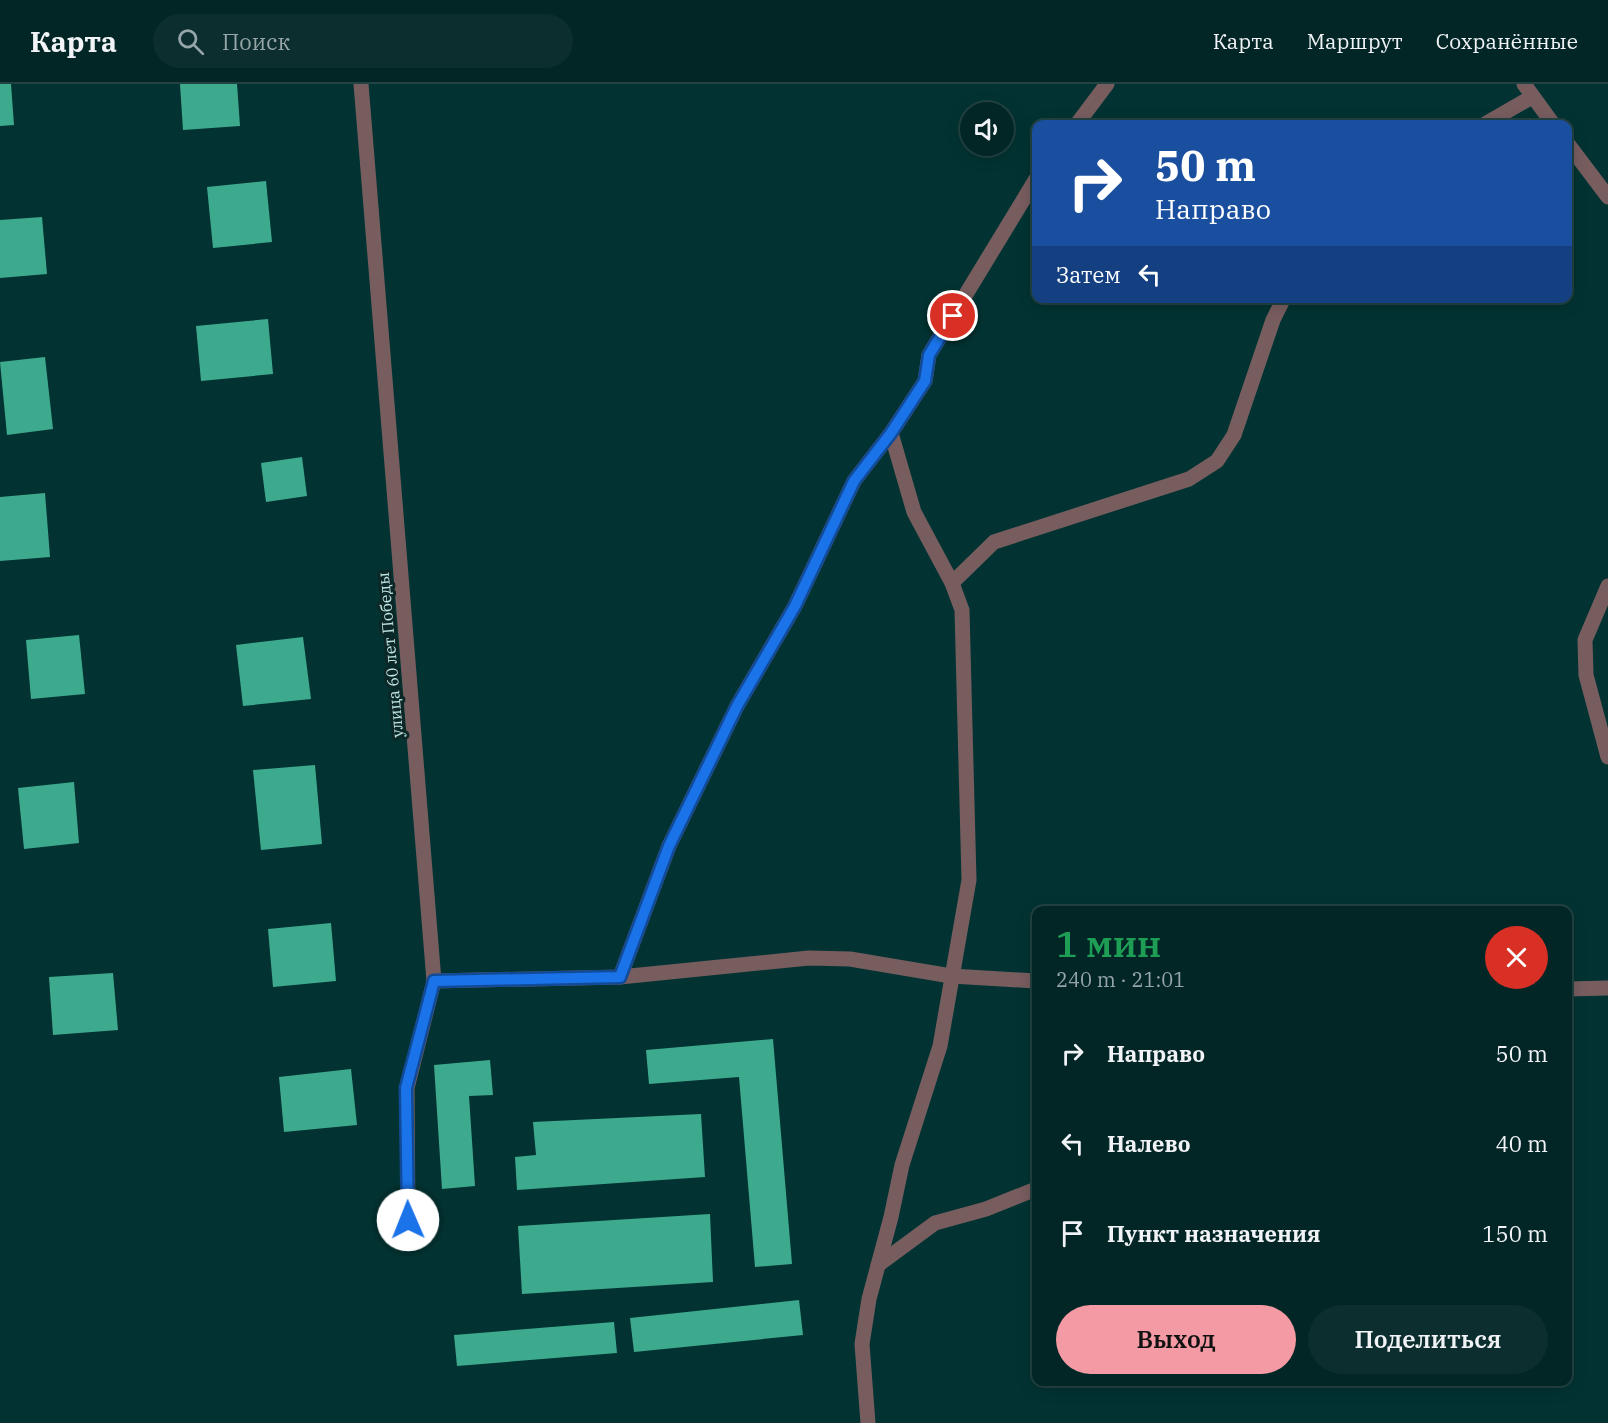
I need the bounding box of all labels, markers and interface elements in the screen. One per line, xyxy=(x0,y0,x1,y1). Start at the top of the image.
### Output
search box xyxy=(153,14,573,68)
text: Карта xyxy=(30,23,117,60)
icon: search xyxy=(174,25,207,58)
text: Поиск xyxy=(222,27,290,56)
text: Карта xyxy=(1213,27,1274,55)
text: Маршрут xyxy=(1307,27,1403,55)
text: Сохранённые xyxy=(1436,27,1578,55)
map controls xyxy=(960,102,1014,156)
button: sound xyxy=(960,102,1014,156)
text: 50 m xyxy=(1155,138,1256,193)
icon: right xyxy=(1056,144,1134,222)
text: Направо xyxy=(1155,191,1271,226)
icon: left xyxy=(1133,258,1166,291)
text: Затем xyxy=(1056,260,1121,289)
pin xyxy=(927,290,978,341)
icon: arrive xyxy=(936,299,969,332)
street label: улица 60 лет Победы xyxy=(373,571,407,739)
text: 1 мин xyxy=(1056,920,1161,967)
button: close xyxy=(1485,926,1548,989)
text: 240 m · 21:01 xyxy=(1056,966,1185,993)
icon: right xyxy=(1056,1037,1089,1070)
text: Направо xyxy=(1107,1039,1205,1068)
text: 50 m xyxy=(1496,1039,1548,1068)
icon: left xyxy=(1056,1127,1089,1160)
text: Налево xyxy=(1107,1129,1191,1158)
text: 40 m xyxy=(1496,1129,1548,1158)
position arrow xyxy=(376,1188,440,1252)
icon: arrive xyxy=(1056,1217,1089,1250)
text: Пункт назначения xyxy=(1107,1219,1321,1248)
text: 150 m xyxy=(1482,1219,1548,1248)
button: Выход xyxy=(1056,1305,1296,1374)
button: Поделиться xyxy=(1308,1305,1548,1374)

